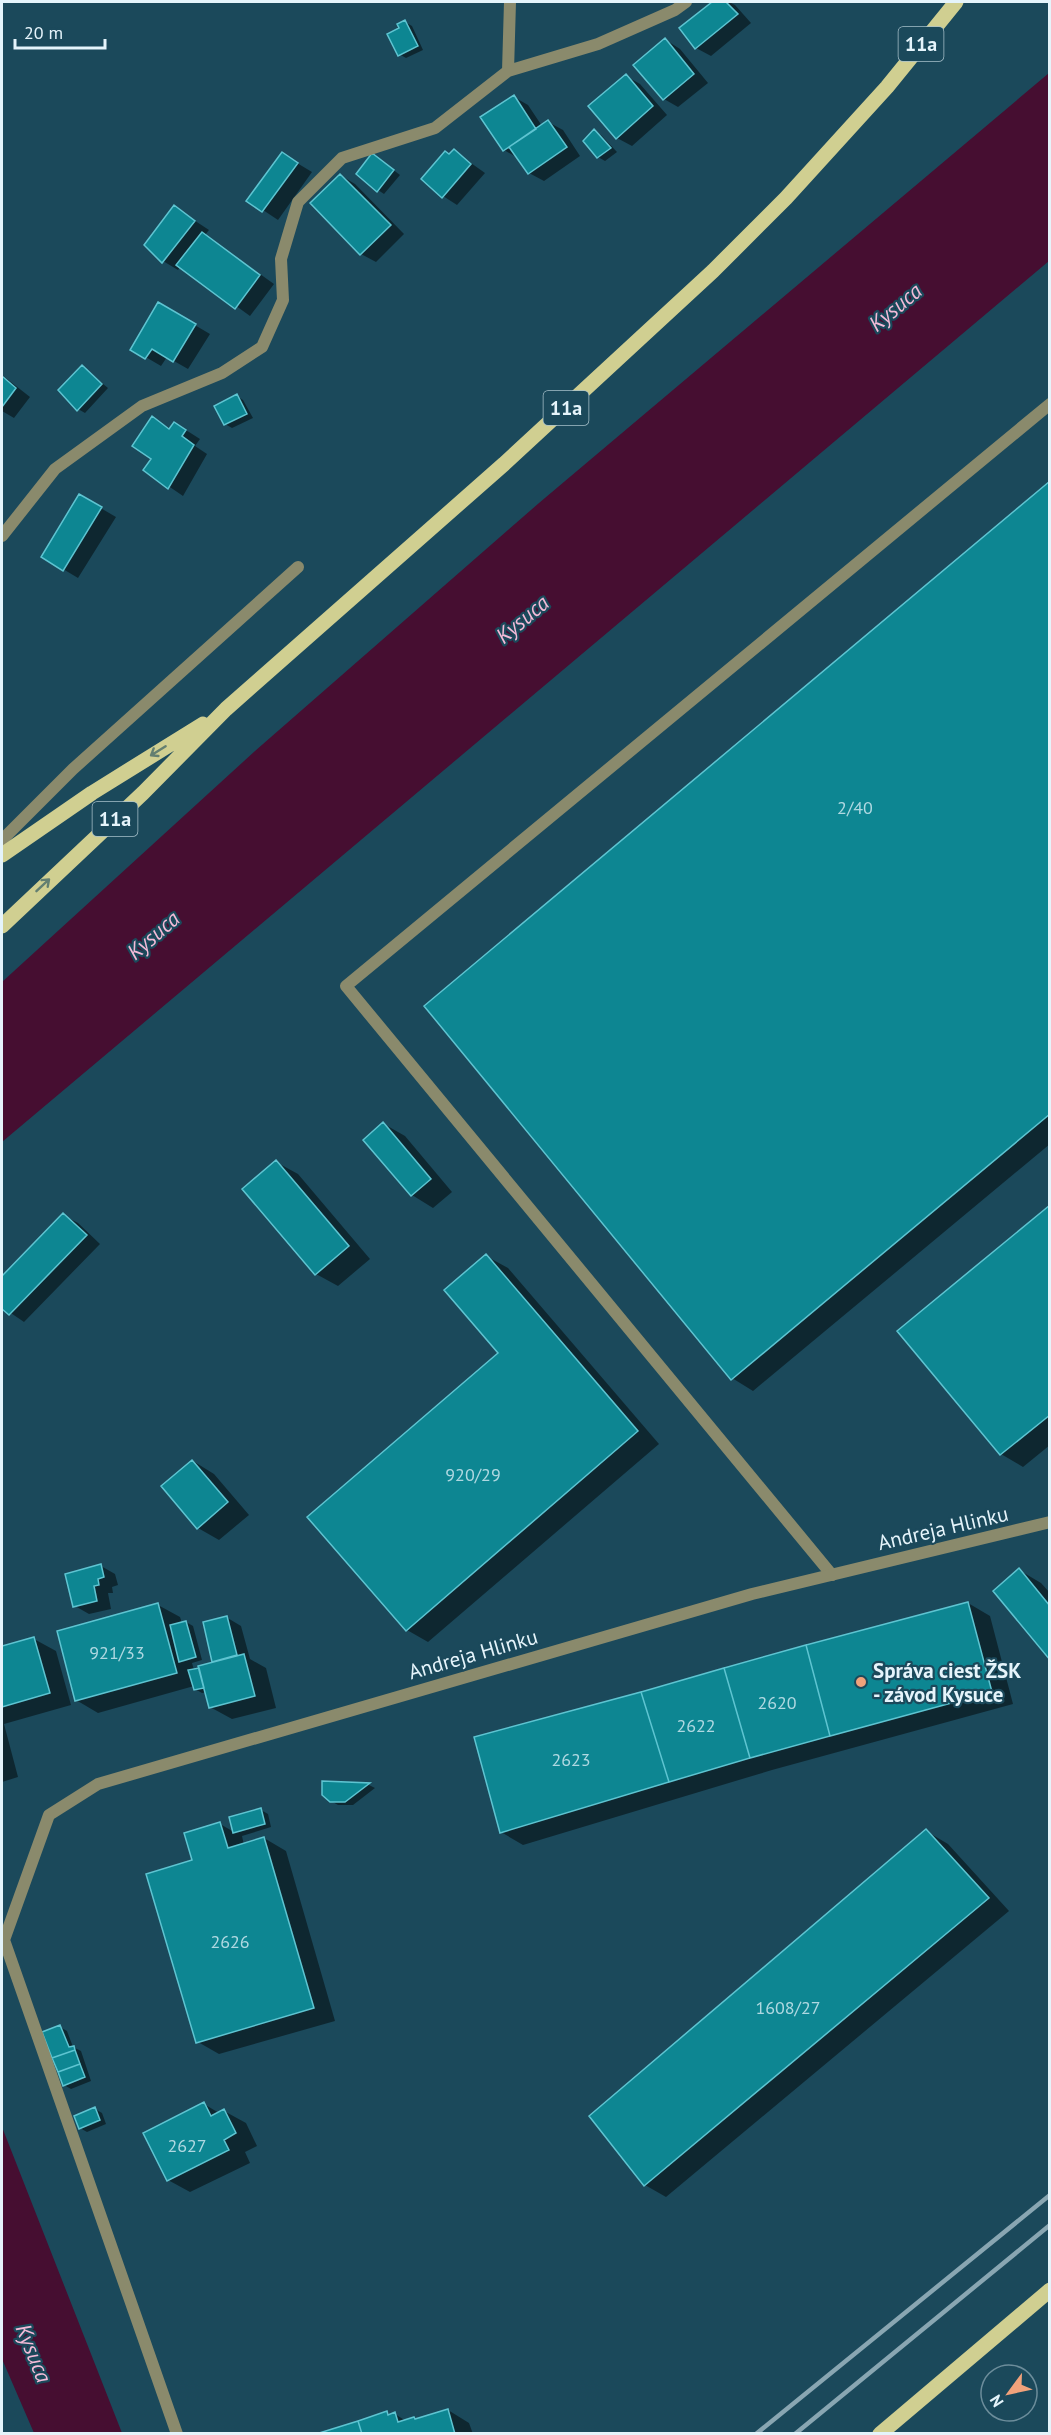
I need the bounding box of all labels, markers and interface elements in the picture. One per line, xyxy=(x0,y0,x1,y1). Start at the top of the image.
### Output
scale bar xyxy=(15,12,105,50)
text: 20 m xyxy=(24,21,63,44)
road number: 11a xyxy=(898,27,944,61)
water label: Kysuca xyxy=(863,277,927,337)
road number: 11a xyxy=(544,391,588,425)
water label: Kysuca xyxy=(490,589,554,649)
one-way arrow xyxy=(150,746,167,758)
house number: 2/40 xyxy=(837,796,873,819)
road number: 11a xyxy=(92,802,138,836)
one-way arrow xyxy=(36,878,51,893)
water label: Kysuca xyxy=(121,904,185,965)
house number: 920/29 xyxy=(445,1463,501,1486)
street label: Andreja Hlinku xyxy=(875,1500,1011,1556)
street label: Andreja Hlinku xyxy=(405,1623,541,1685)
house number: 921/33 xyxy=(89,1641,145,1664)
place label: Správa ciest ŽSK - závod Kysuce xyxy=(873,1657,1021,1708)
marker: Správa ciest ŽSK - závod Kysuce xyxy=(854,1675,868,1689)
house number: 2620 xyxy=(757,1691,797,1714)
house number: 2622 xyxy=(676,1714,716,1737)
house number: 2623 xyxy=(551,1748,591,1771)
house number: 2626 xyxy=(210,1930,250,1953)
house number: 1608/27 xyxy=(755,1996,821,2019)
house number: 2627 xyxy=(167,2134,207,2157)
water label: Kysuca xyxy=(10,2320,58,2387)
north arrow xyxy=(979,2363,1039,2423)
text: N xyxy=(985,2391,1008,2411)

